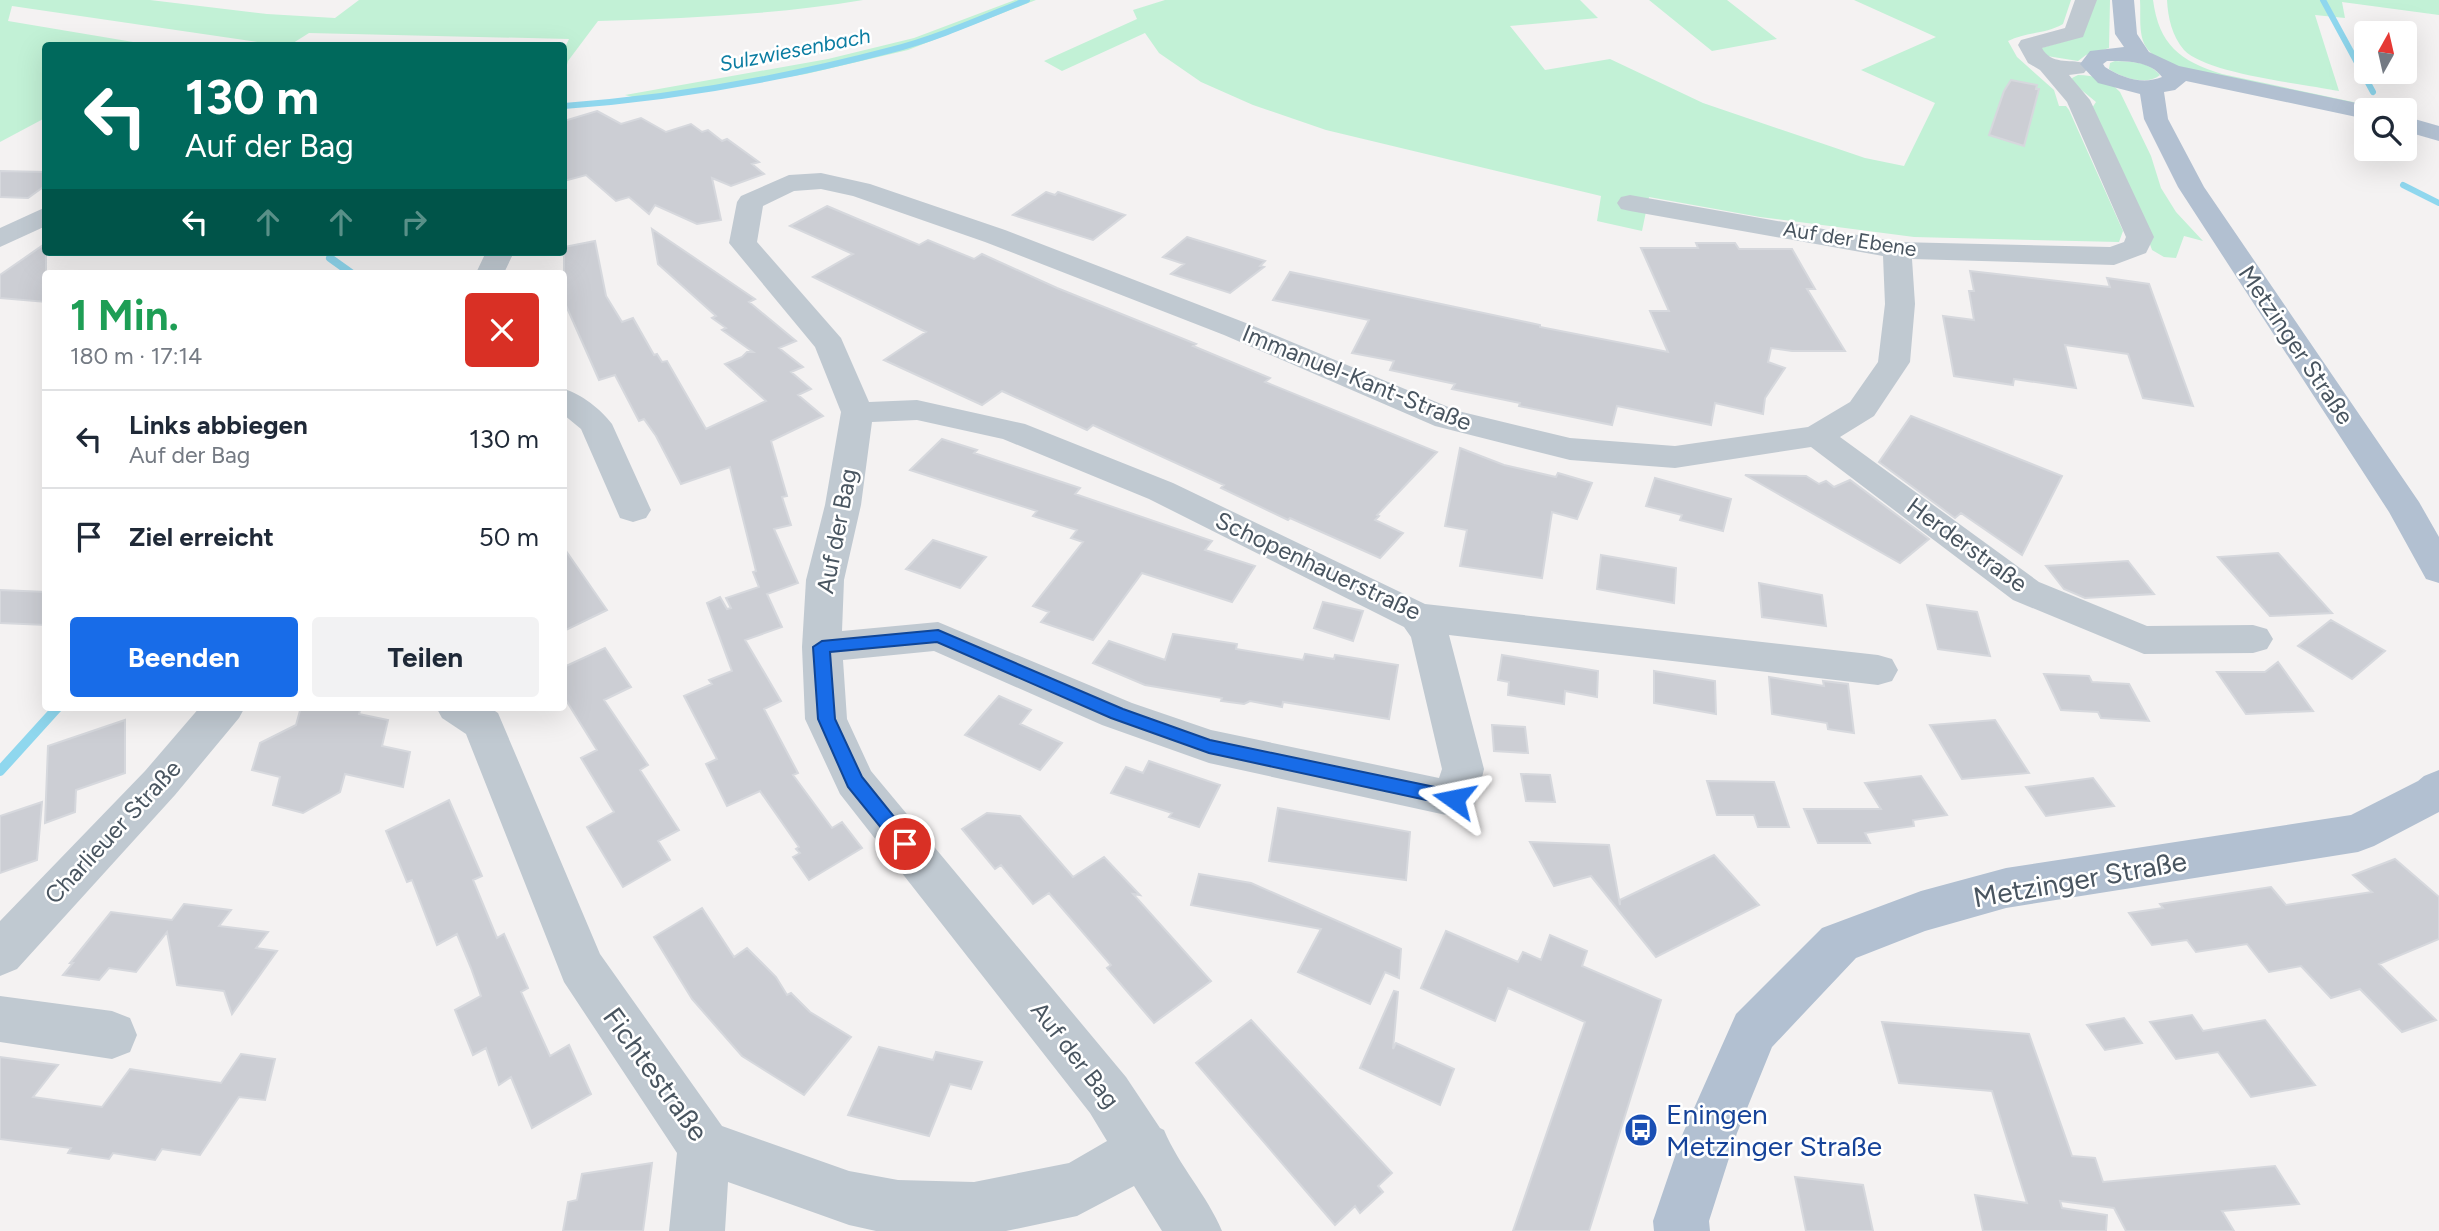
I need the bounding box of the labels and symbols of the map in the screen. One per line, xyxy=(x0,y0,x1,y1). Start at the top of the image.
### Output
north arrow xyxy=(2354,21,2417,84)
water label: Sulzwiesenbach xyxy=(717,23,873,76)
street label: Auf der Ebene xyxy=(1782,216,1918,261)
street label: Metzinger Straße xyxy=(2233,260,2360,430)
street label: Immanuel-Kant-Straße xyxy=(1238,318,1476,437)
street label: Auf der Bag xyxy=(810,466,863,596)
street label: Herderstraße xyxy=(1901,491,2033,598)
street label: Schopenhauerstraße xyxy=(1211,505,1425,626)
street label: Charlieuer Straße xyxy=(38,754,187,910)
position arrow xyxy=(1417,762,1491,836)
pin xyxy=(875,814,935,874)
street label: Metzinger Straße xyxy=(1971,843,2189,915)
street label: Auf der Bag xyxy=(1025,996,1126,1114)
street label: Fichtestraße xyxy=(596,1001,716,1147)
place label: Eningen Metzinger Straße xyxy=(1666,1097,1882,1163)
bus stop icon: Eningen Metzinger Straße xyxy=(1622,1111,1660,1149)

